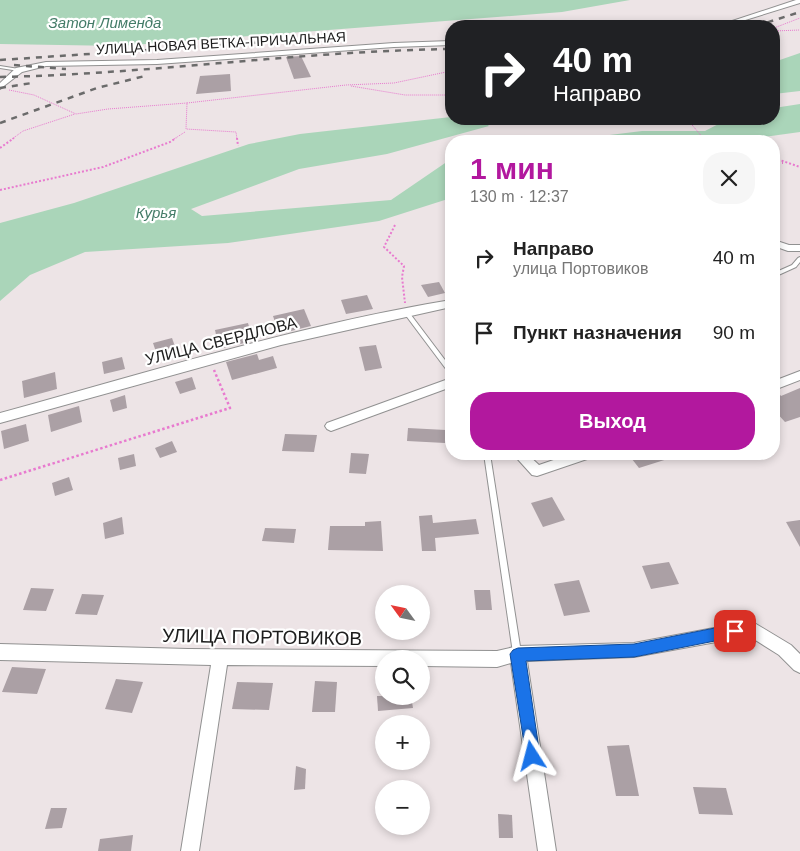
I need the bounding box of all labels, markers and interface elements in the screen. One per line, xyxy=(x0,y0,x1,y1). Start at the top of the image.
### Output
water label: Затон Лименда xyxy=(49,14,161,31)
street label: УЛИЦА НОВАЯ ВЕТКА-ПРИЧАЛЬНАЯ xyxy=(96,28,346,58)
icon: right xyxy=(470,40,535,105)
text: 40 m xyxy=(553,40,633,79)
text: Направо xyxy=(553,81,641,106)
text: 1 мин xyxy=(470,152,554,185)
button: close xyxy=(703,152,755,204)
text: 130 m · 12:37 xyxy=(470,188,569,205)
water label: Курья xyxy=(136,204,176,221)
text: Направо xyxy=(513,238,594,259)
icon: right xyxy=(470,244,498,272)
text: 40 m xyxy=(713,247,755,268)
text: улица Портовиков xyxy=(513,260,648,277)
street label: УЛИЦА СВЕРДЛОВА xyxy=(143,314,299,368)
icon: arrive xyxy=(470,319,498,347)
text: Пункт назначения xyxy=(513,322,682,343)
text: 90 m xyxy=(713,322,755,343)
button: Выход xyxy=(470,392,755,450)
north arrow xyxy=(375,585,430,640)
map controls xyxy=(375,585,430,835)
pin xyxy=(714,610,756,652)
icon: arrive xyxy=(721,617,749,645)
street label: УЛИЦА ПОРТОВИКОВ xyxy=(162,625,362,649)
button: search xyxy=(375,650,430,705)
button: + xyxy=(375,715,430,770)
position arrow xyxy=(505,729,557,781)
button: − xyxy=(375,780,430,835)

